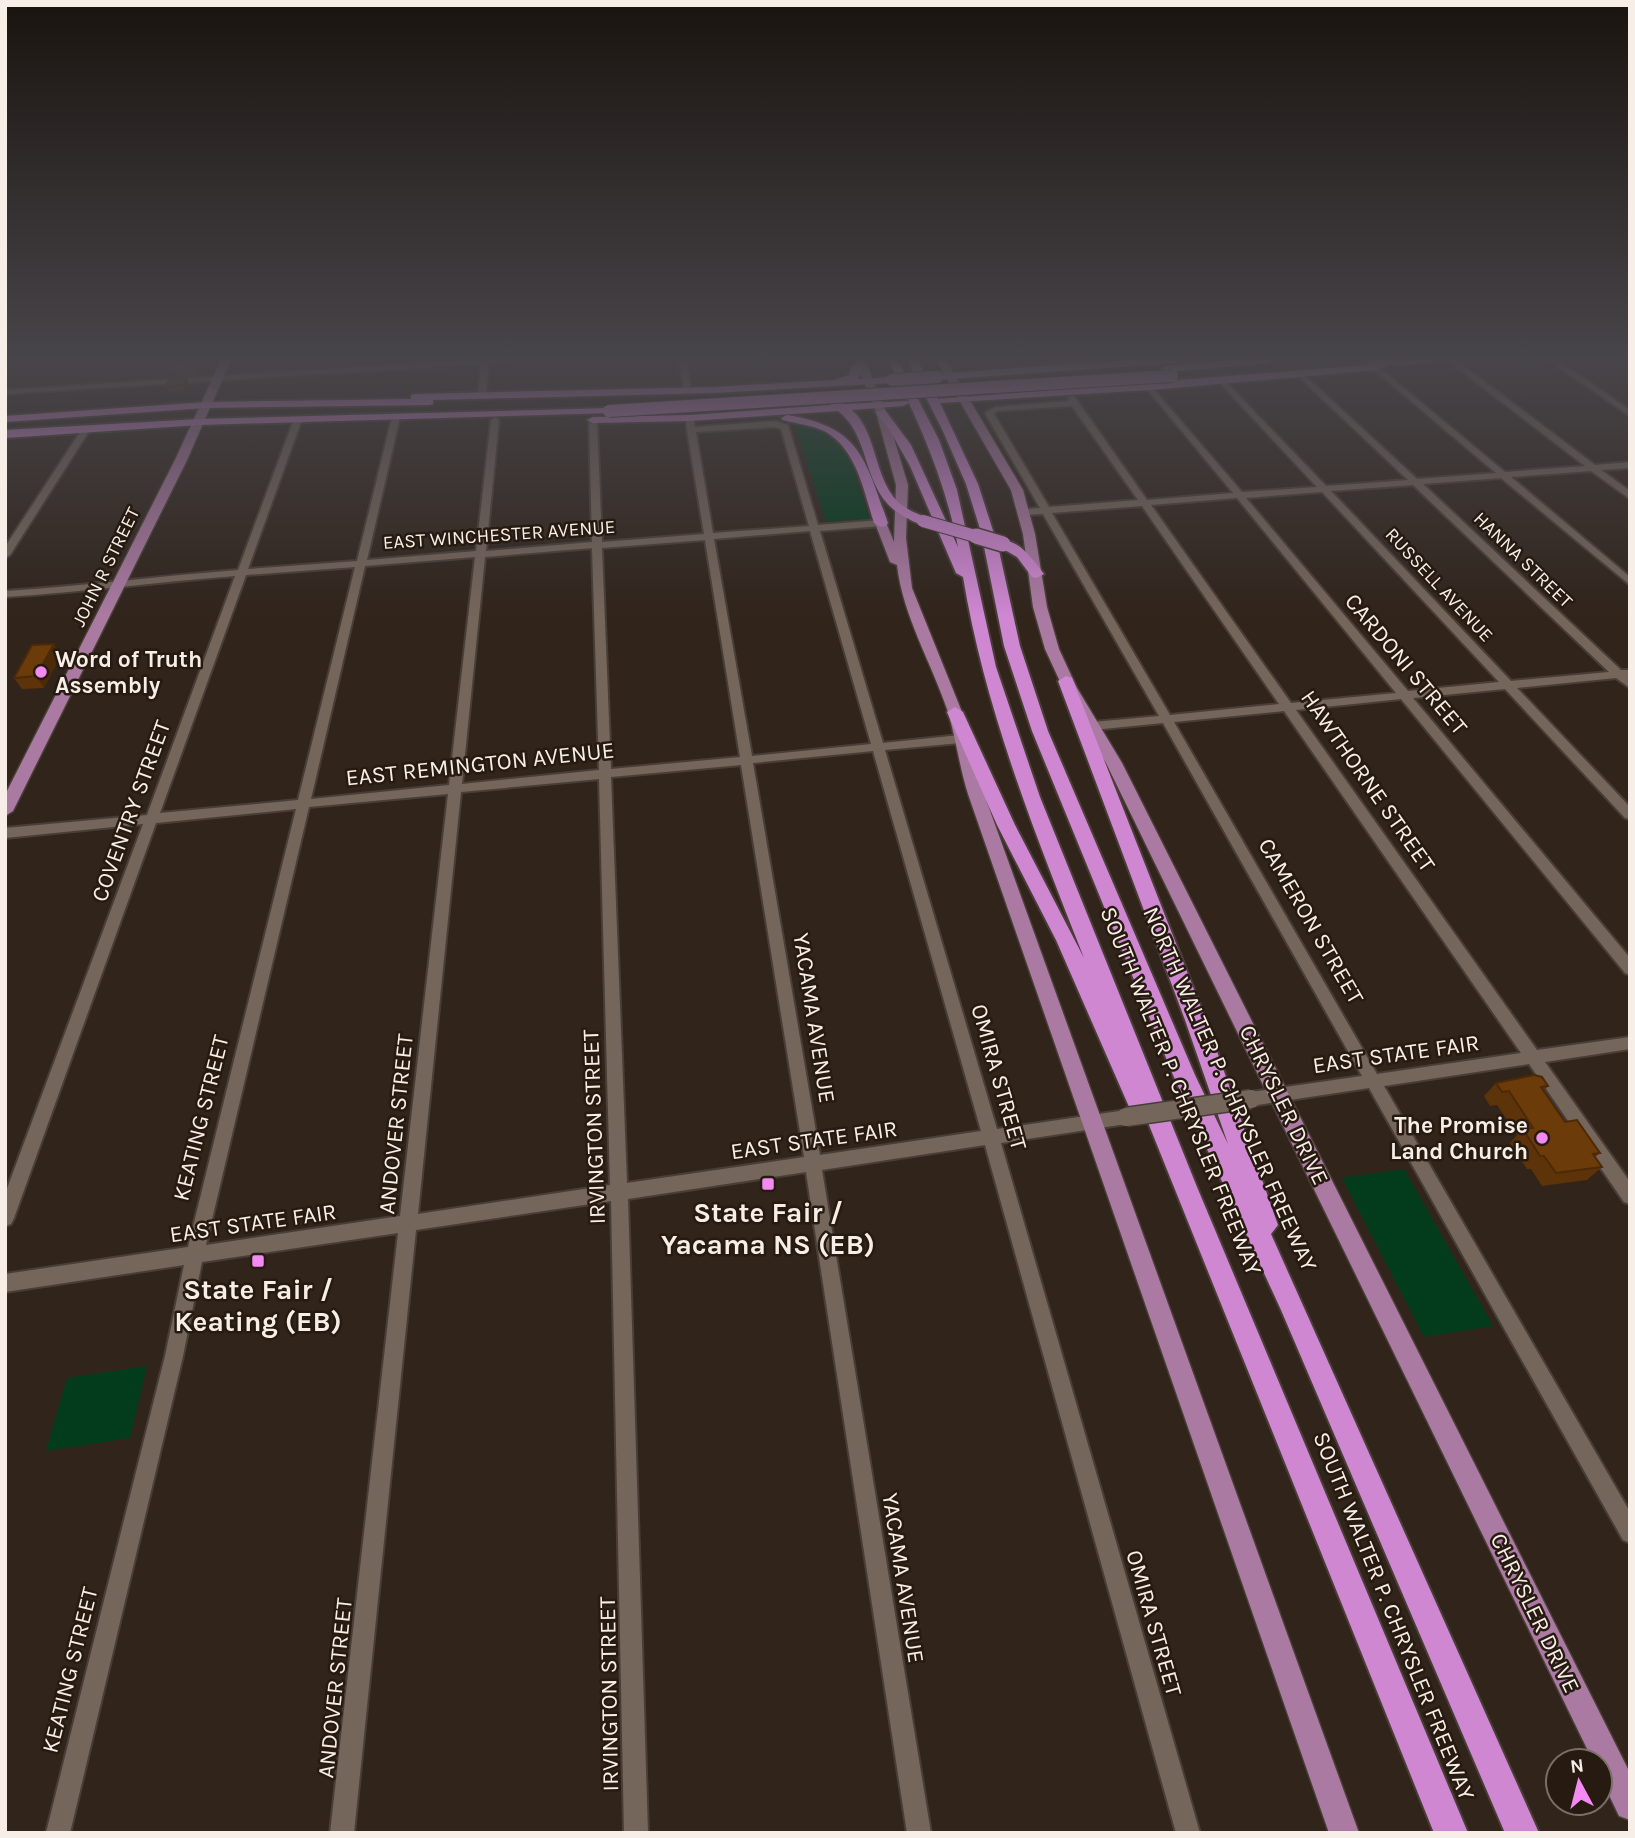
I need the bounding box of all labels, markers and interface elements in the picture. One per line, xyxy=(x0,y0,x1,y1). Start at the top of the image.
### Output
street label: JOHN R STREET xyxy=(68,503,145,630)
street label: HANNA STREET xyxy=(1469,507,1577,613)
street label: EAST WINCHESTER AVENUE xyxy=(382,516,616,554)
street label: RUSSELL AVENUE xyxy=(1381,523,1497,647)
street label: CARDONI STREET xyxy=(1339,588,1473,740)
place label: Word of Truth Assembly xyxy=(55,646,202,699)
marker: Word of Truth Assembly xyxy=(33,664,49,680)
street label: HAWTHORNE STREET xyxy=(1295,685,1441,877)
street label: COVENTRY STREET xyxy=(86,716,176,905)
street label: EAST REMINGTON AVENUE xyxy=(344,736,616,792)
street label: CAMERON STREET xyxy=(1253,833,1370,1009)
street label: SOUTH WALTER P. CHRYSLER FREEWAY xyxy=(1095,903,1268,1279)
street label: NORTH WALTER P. CHRYSLER FREEWAY xyxy=(1137,903,1323,1276)
street label: YACAMA AVENUE xyxy=(787,931,841,1105)
street label: OMIRA STREET xyxy=(965,1001,1033,1153)
street label: CHRYSLER DRIVE xyxy=(1234,1021,1334,1189)
street label: IRVINGTON STREET xyxy=(577,1029,611,1225)
street label: EAST STATE FAIR xyxy=(1311,1029,1481,1079)
street label: KEATING STREET xyxy=(167,1032,235,1204)
street label: ANDOVER STREET xyxy=(373,1032,419,1215)
place label: The Promise Land Church xyxy=(1390,1112,1528,1165)
street label: EAST STATE FAIR xyxy=(729,1115,899,1165)
marker: The Promise Land Church xyxy=(1534,1130,1550,1146)
marker: State Fair / Yacama NS (EB) xyxy=(760,1176,776,1192)
place label: State Fair / Yacama NS (EB) xyxy=(661,1196,875,1261)
street label: EAST STATE FAIR xyxy=(168,1198,338,1248)
marker: State Fair / Keating (EB) xyxy=(250,1253,266,1269)
place label: State Fair / Keating (EB) xyxy=(174,1273,342,1338)
street label: SOUTH WALTER P. CHRYSLER FREEWAY xyxy=(1308,1428,1481,1804)
street label: YACAMA AVENUE xyxy=(876,1491,930,1665)
street label: CHRYSLER DRIVE xyxy=(1485,1529,1585,1697)
street label: OMIRA STREET xyxy=(1120,1547,1188,1699)
street label: KEATING STREET xyxy=(36,1584,104,1756)
street label: ANDOVER STREET xyxy=(312,1596,358,1779)
street label: IRVINGTON STREET xyxy=(594,1596,624,1792)
north arrow xyxy=(1544,1747,1614,1817)
text: N xyxy=(1569,1754,1585,1778)

